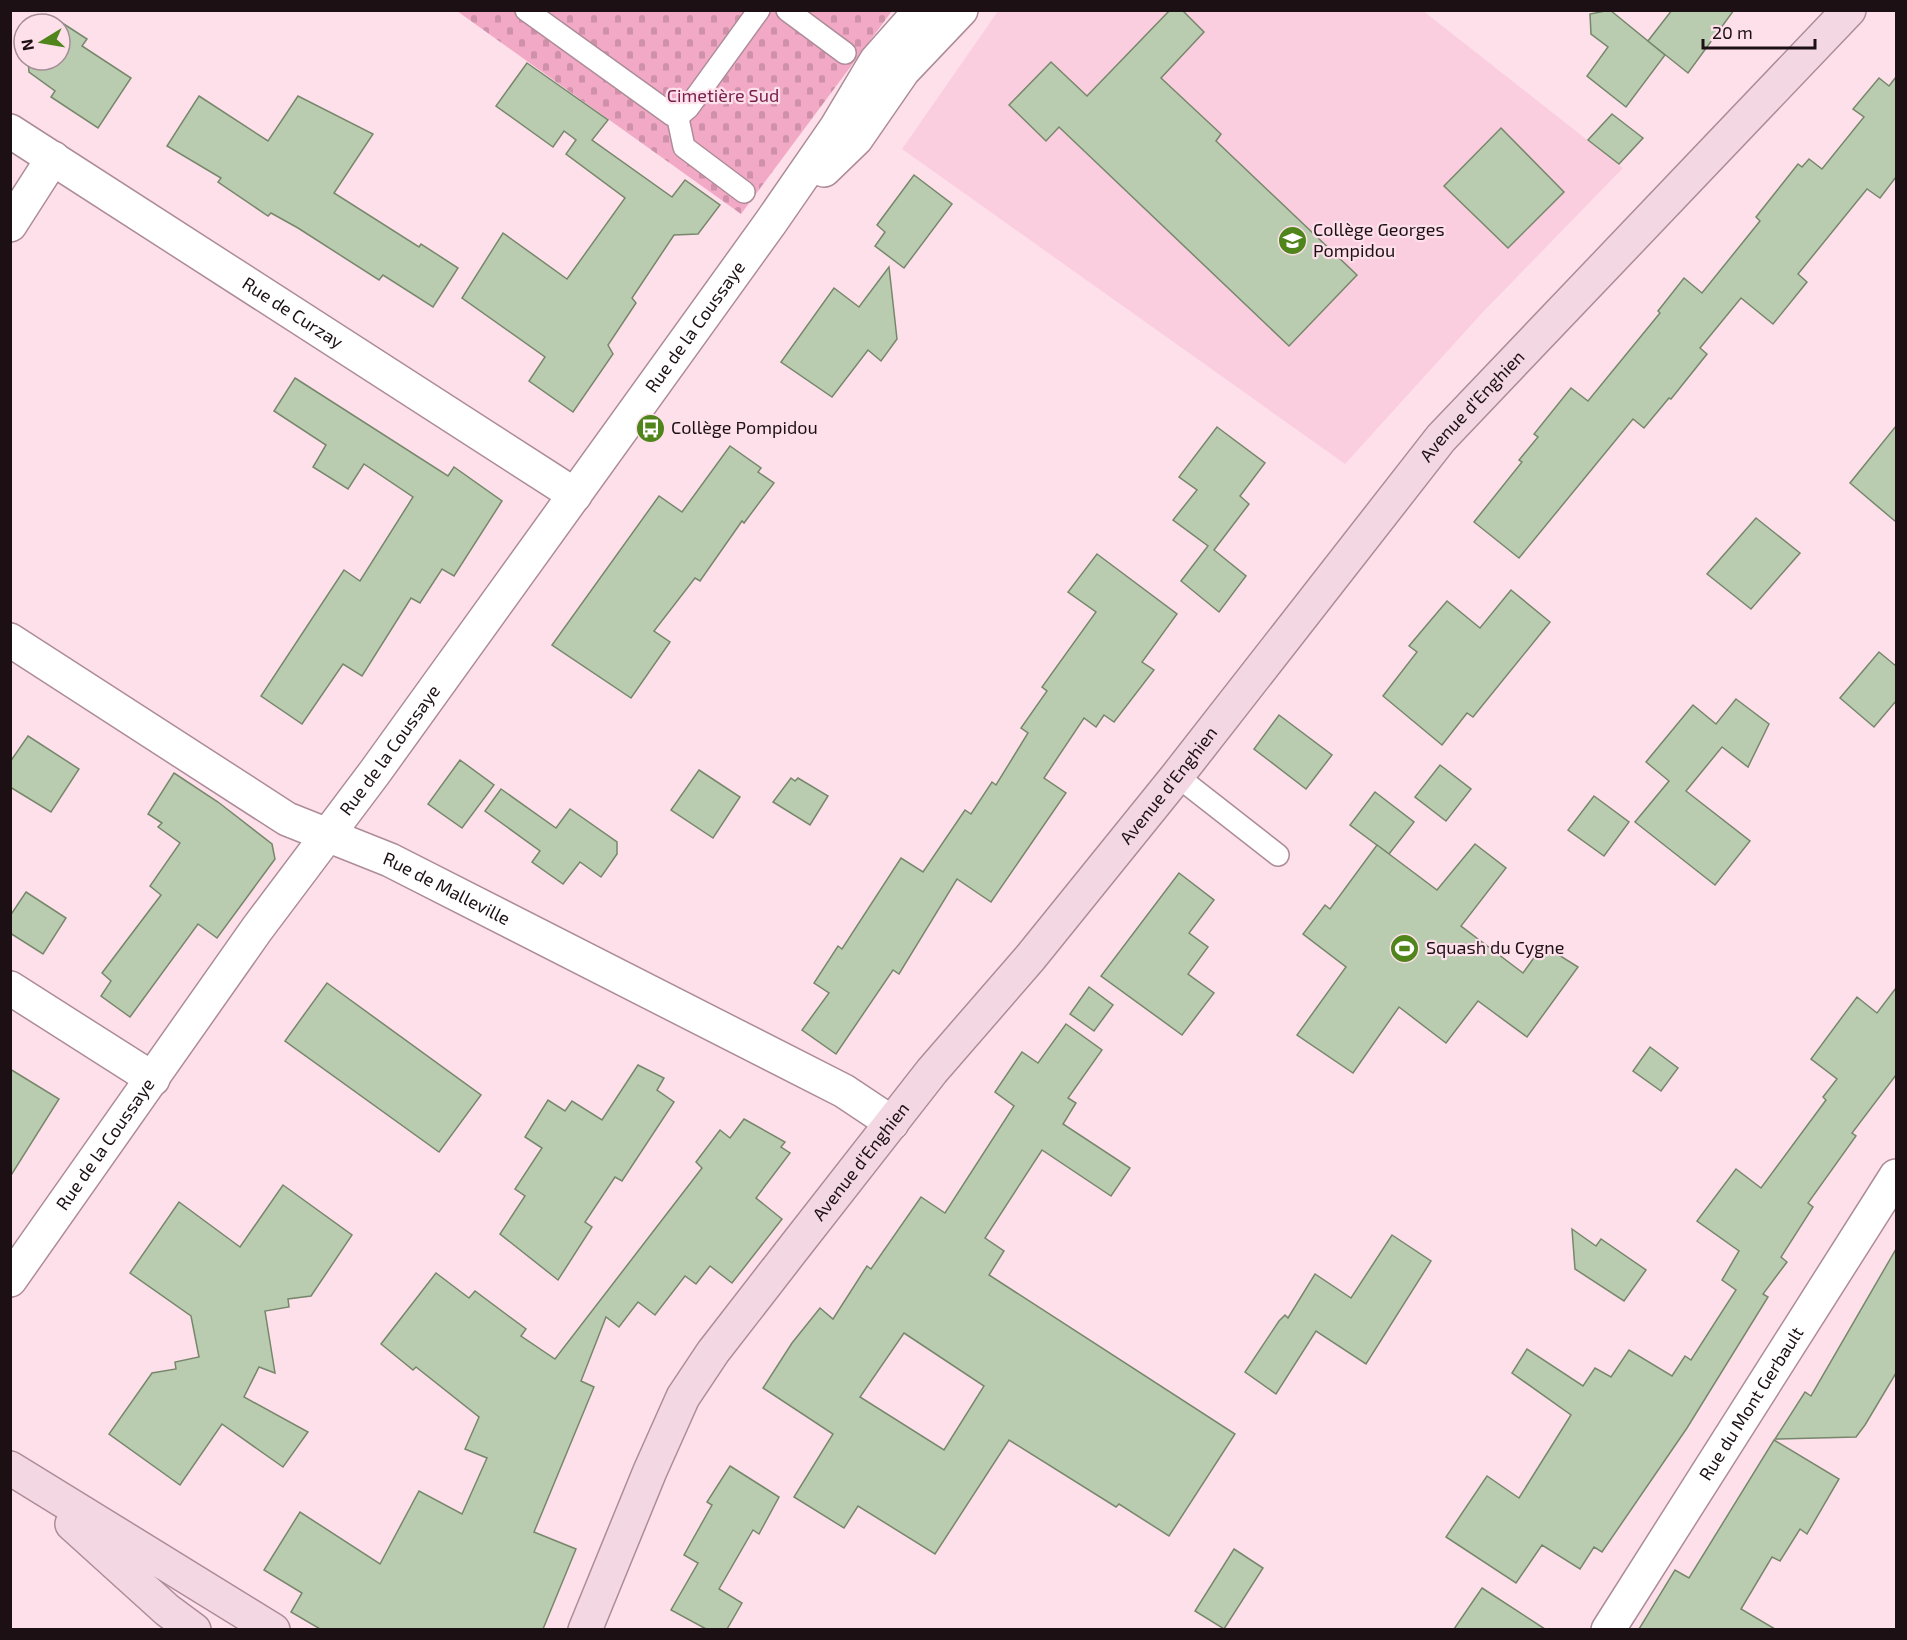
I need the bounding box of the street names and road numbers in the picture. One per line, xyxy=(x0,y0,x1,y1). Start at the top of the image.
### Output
street label: Rue de la Coussaye xyxy=(640,256,749,396)
street label: Rue de Curzay xyxy=(239,272,348,353)
street label: Avenue d'Enghien xyxy=(1415,345,1529,466)
street label: Rue de la Coussaye xyxy=(334,680,444,819)
street label: Avenue d'Enghien xyxy=(1114,722,1221,848)
street label: Rue de Malleville xyxy=(380,846,514,929)
street label: Rue de la Coussaye xyxy=(51,1073,159,1214)
street label: Avenue d'Enghien xyxy=(807,1098,913,1225)
street label: Rue du Mont Gerbault xyxy=(1694,1322,1808,1484)

